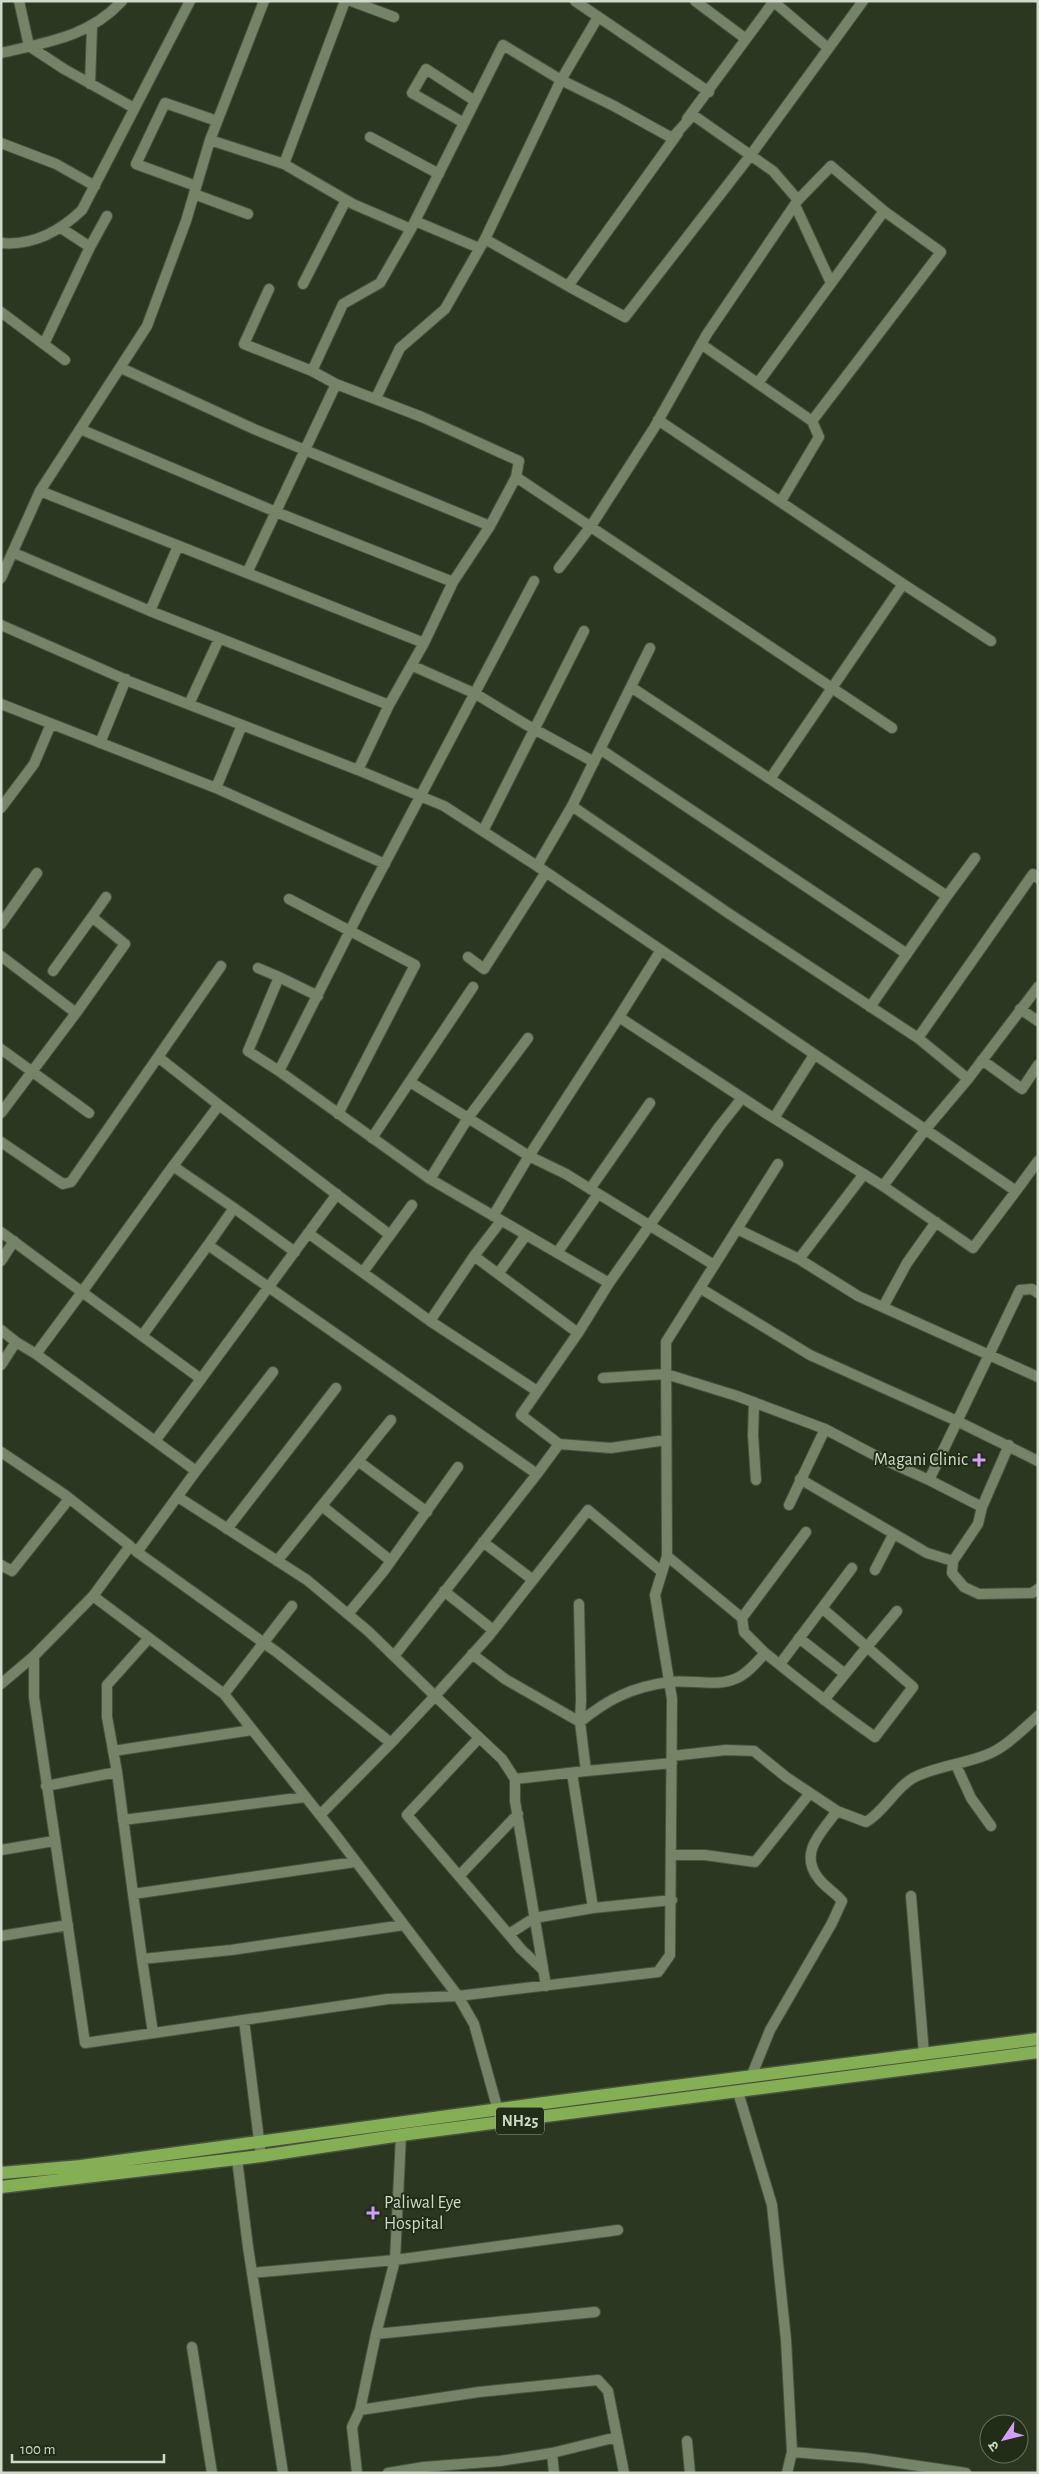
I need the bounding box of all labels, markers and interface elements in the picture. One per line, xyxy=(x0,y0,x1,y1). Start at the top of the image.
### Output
place label: Magani Clinic xyxy=(874,1451,968,1469)
marker: Magani Clinic xyxy=(972,1453,986,1467)
road number: NH25 xyxy=(496,2108,544,2134)
place label: Paliwal Eye Hospital xyxy=(384,2194,461,2233)
marker: Paliwal Eye Hospital xyxy=(366,2206,380,2220)
north arrow xyxy=(979,2414,1029,2464)
scale bar xyxy=(12,2432,165,2464)
text: उ xyxy=(986,2438,1002,2453)
text: 100 m xyxy=(20,2442,55,2457)

